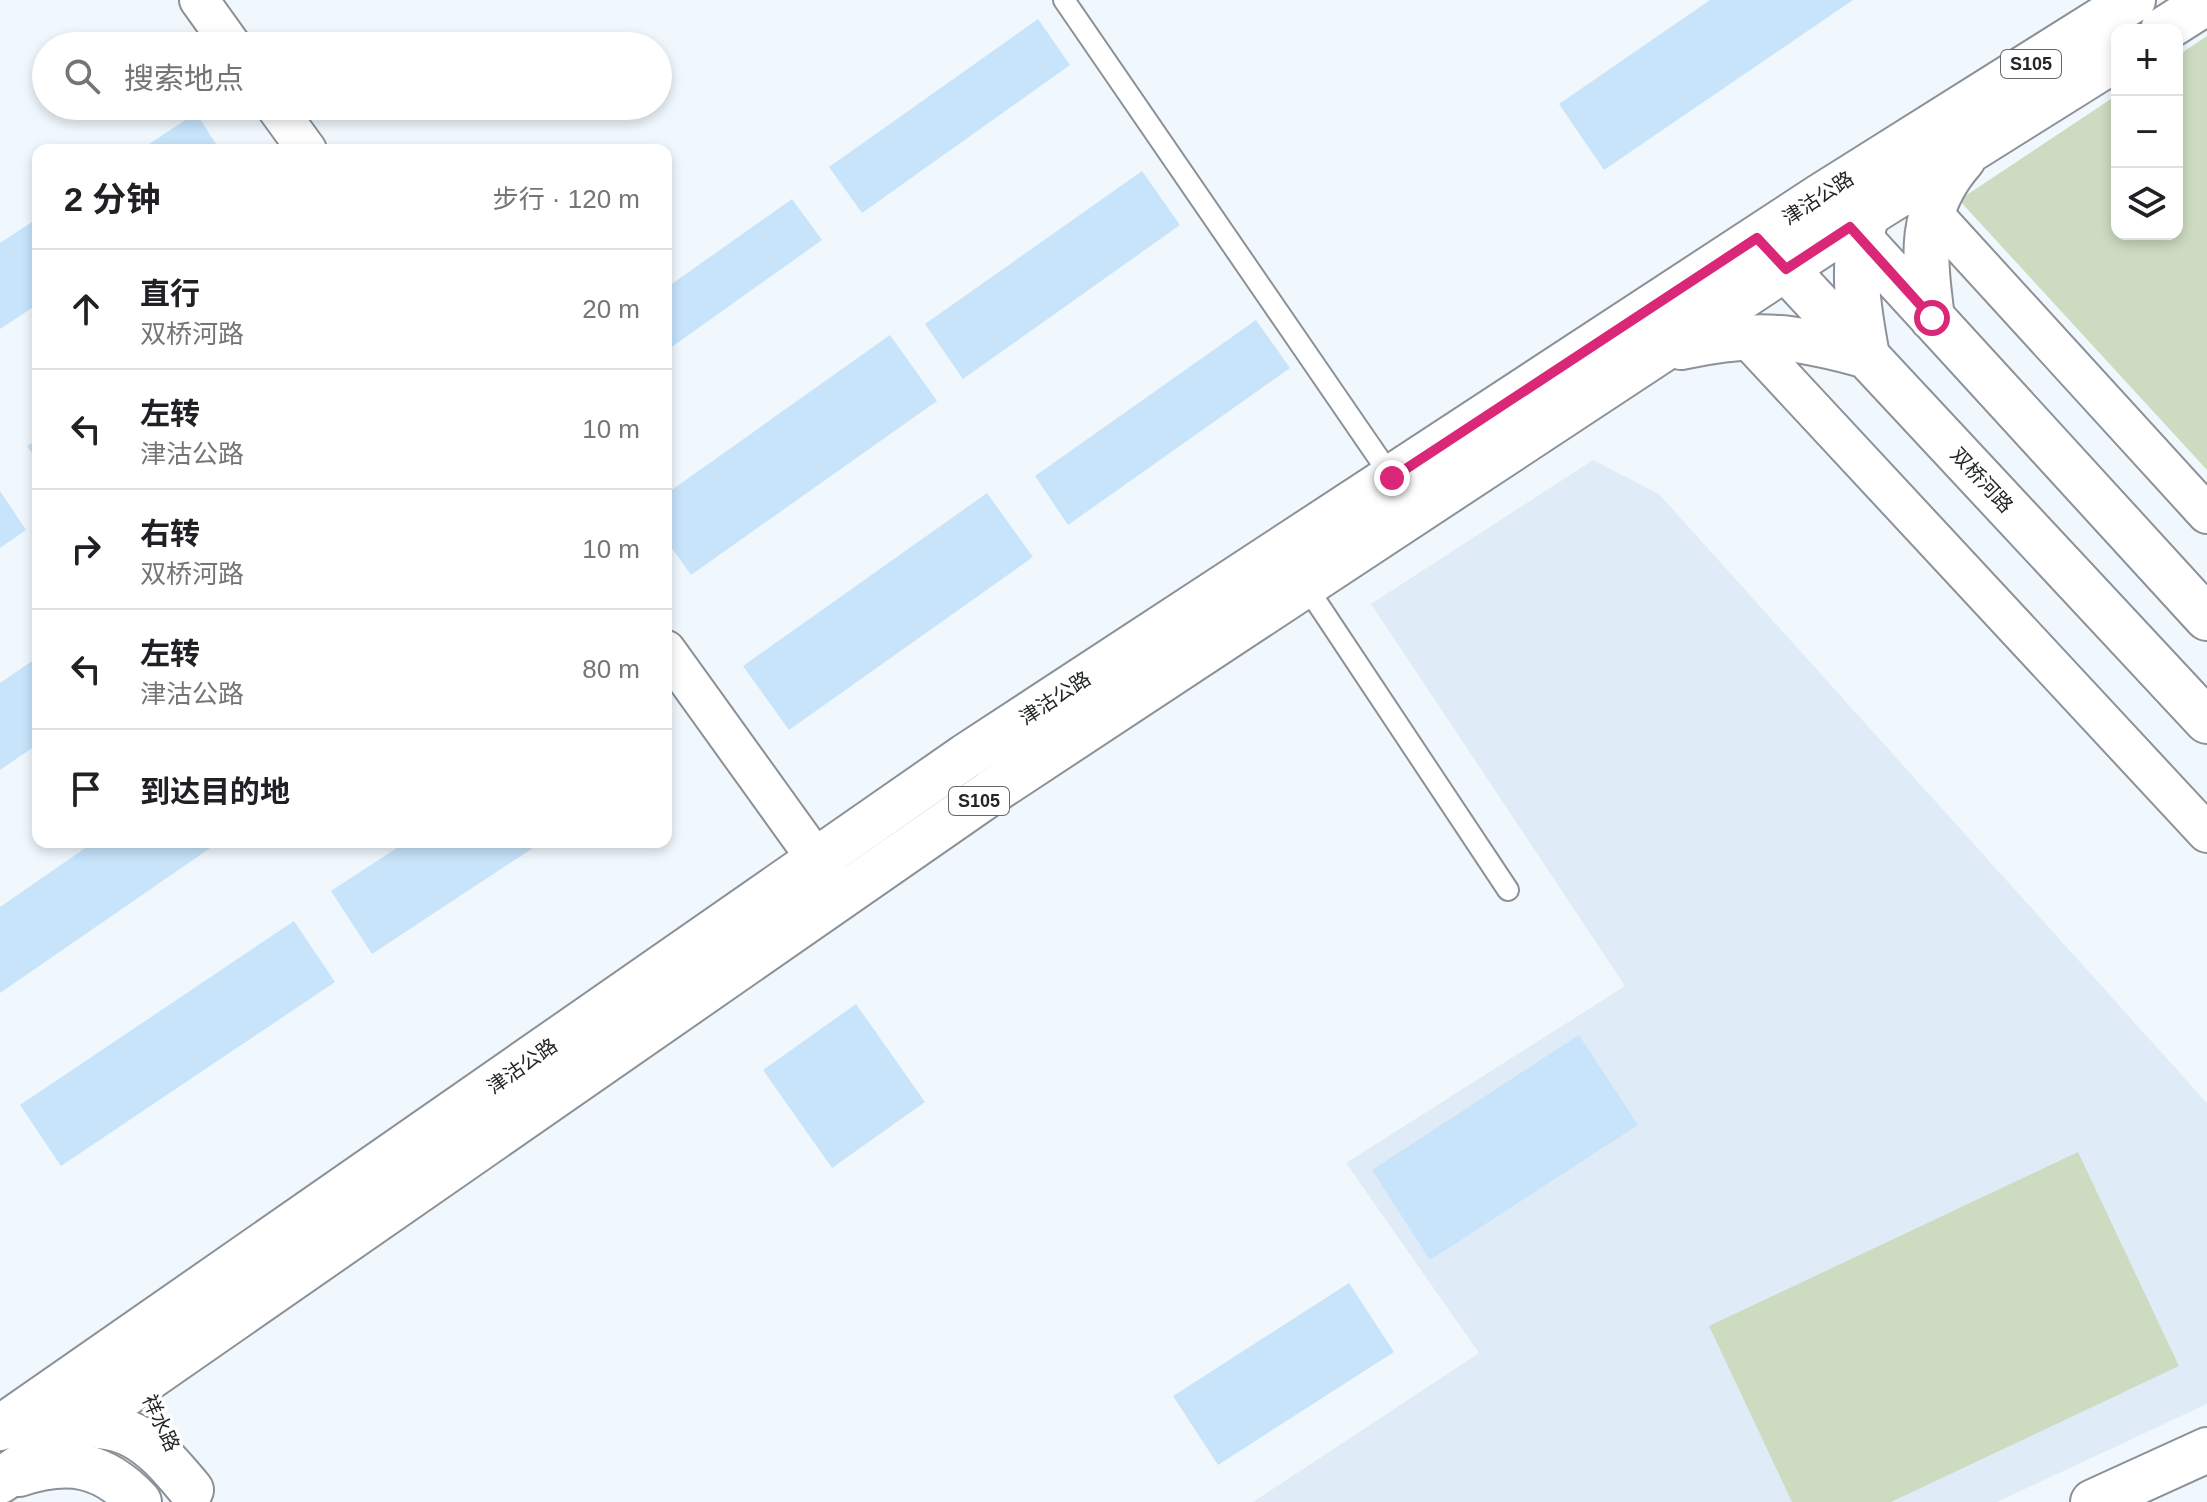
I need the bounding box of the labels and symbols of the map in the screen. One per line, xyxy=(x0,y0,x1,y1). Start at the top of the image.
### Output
road number: S105 xyxy=(2001,50,2061,78)
street label: 津沽公路 xyxy=(1778,167,1858,229)
route start xyxy=(1914,300,1950,336)
street label: 双桥河路 xyxy=(1947,443,2017,517)
route end xyxy=(1374,460,1410,496)
street label: 津沽公路 xyxy=(1015,667,1095,729)
road number: S105 xyxy=(949,787,1009,815)
street label: 津沽公路 xyxy=(483,1034,561,1098)
street label: 祥水路 xyxy=(138,1391,184,1455)

